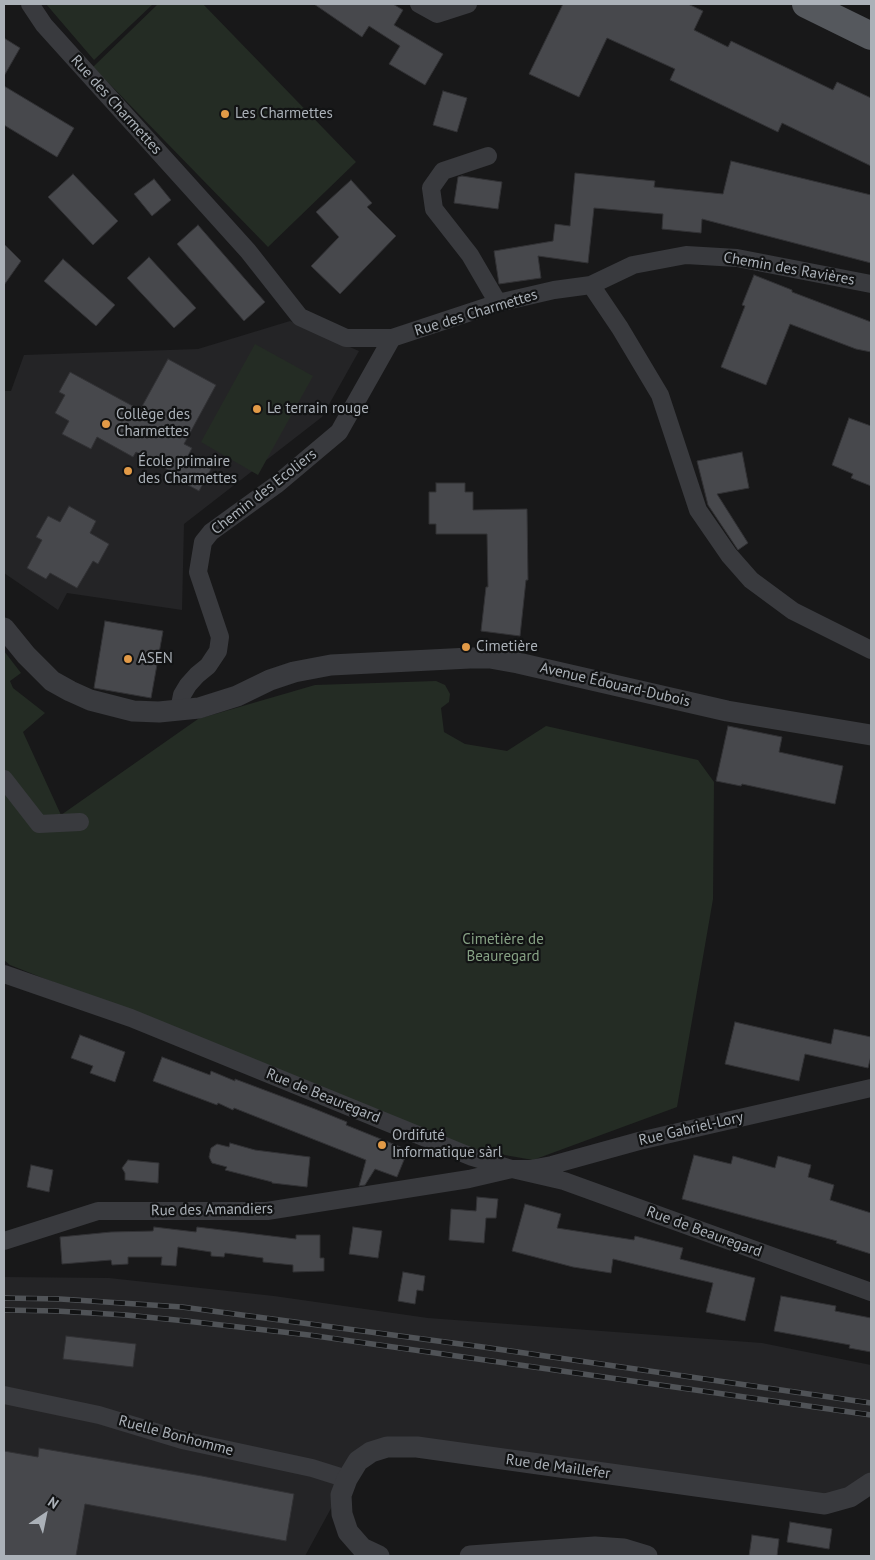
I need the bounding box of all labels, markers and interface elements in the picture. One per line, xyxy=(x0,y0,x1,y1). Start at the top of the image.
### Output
street label: Rue des Charmettes xyxy=(67,52,165,158)
place label: Les Charmettes xyxy=(235,105,333,123)
marker: Les Charmettes xyxy=(219,108,231,120)
street label: Chemin des Ravières xyxy=(722,249,856,289)
street label: Rue des Charmettes xyxy=(412,286,540,340)
place label: Le terrain rouge xyxy=(267,400,369,418)
marker: Le terrain rouge xyxy=(251,403,263,415)
place label: Collège des Charmettes xyxy=(116,406,190,441)
marker: Collège des Charmettes xyxy=(100,418,112,430)
street label: Chemin des Ecoliers xyxy=(208,445,320,539)
place label: École primaire des Charmettes xyxy=(138,453,237,488)
marker: École primaire des Charmettes xyxy=(122,465,134,477)
place label: Cimetière xyxy=(476,638,538,656)
marker: Cimetière xyxy=(460,641,472,653)
place label: ASEN xyxy=(138,650,173,668)
marker: ASEN xyxy=(122,653,134,665)
street label: Avenue Édouard-Dubois xyxy=(538,659,692,711)
park label: Cimetière de Beauregard xyxy=(462,931,544,966)
street label: Rue de Beauregard xyxy=(263,1065,383,1127)
street label: Rue Gabriel-Lory xyxy=(637,1108,745,1150)
place label: Ordifuté Informatique sàrl xyxy=(392,1127,502,1162)
marker: Ordifuté Informatique sàrl xyxy=(376,1139,388,1151)
street label: Rue des Amandiers xyxy=(151,1200,273,1220)
street label: Rue de Beauregard xyxy=(644,1203,764,1261)
street label: Ruelle Bonhomme xyxy=(117,1412,235,1460)
street label: Rue de Maillefer xyxy=(505,1451,611,1483)
north arrow xyxy=(20,1490,70,1540)
text: N xyxy=(45,1493,62,1513)

